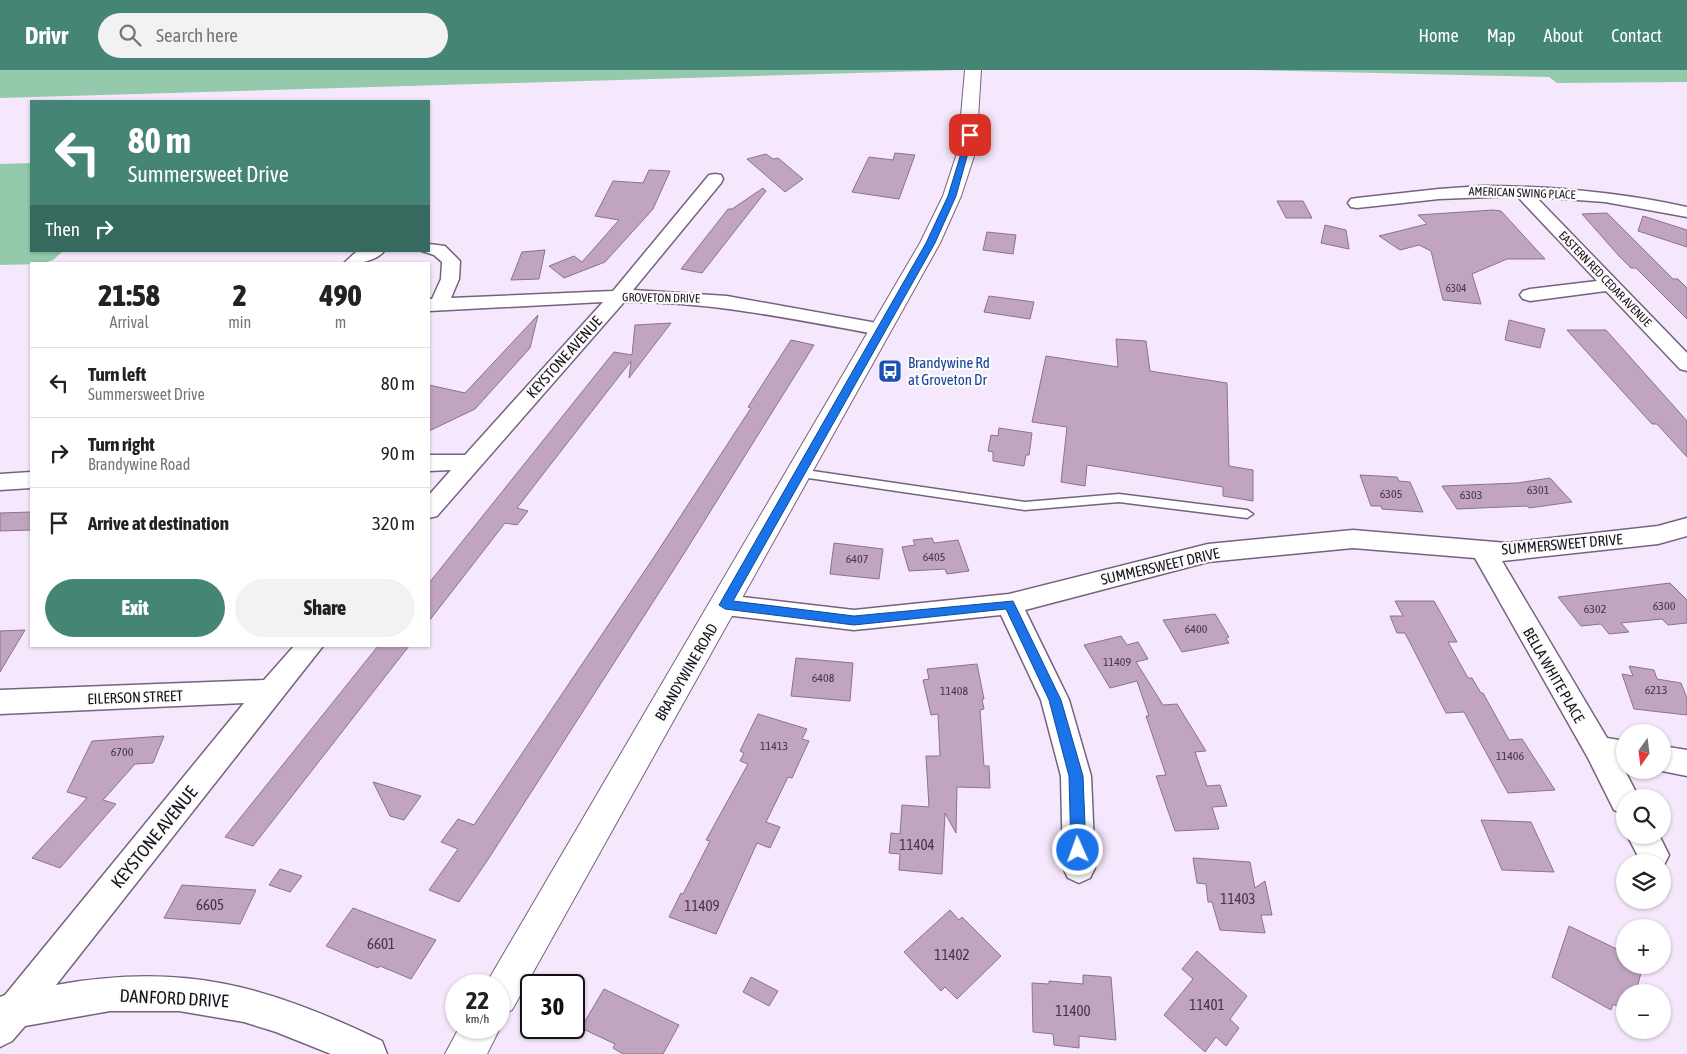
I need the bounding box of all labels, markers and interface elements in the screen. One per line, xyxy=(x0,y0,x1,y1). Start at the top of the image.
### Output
search box xyxy=(98,13,448,58)
icon: search xyxy=(116,21,144,49)
text: Drivr xyxy=(25,22,68,49)
text: Search here xyxy=(156,24,238,46)
text: Home xyxy=(1419,25,1459,46)
text: Map xyxy=(1487,25,1516,46)
text: About xyxy=(1544,25,1583,46)
text: Contact xyxy=(1611,25,1662,46)
pin xyxy=(949,114,991,156)
icon: left xyxy=(45,120,110,185)
text: 80 m xyxy=(128,120,191,160)
icon: arrive xyxy=(956,121,984,149)
text: Summersweet Drive xyxy=(128,161,289,187)
street label: AMERICAN SWING PLACE xyxy=(1468,184,1576,202)
icon: right xyxy=(90,215,118,243)
text: Then xyxy=(45,218,80,240)
street label: EASTERN RED CEDAR AVENUE xyxy=(1556,228,1654,330)
text: 21:58 xyxy=(98,278,160,312)
text: 2 xyxy=(233,278,247,312)
text: 490 xyxy=(319,278,362,312)
house number: 6304 xyxy=(1446,282,1466,294)
street label: GROVETON DRIVE xyxy=(622,290,700,306)
street label: KEYSTONE AVENUE xyxy=(523,312,605,401)
text: Arrival xyxy=(110,313,149,331)
text: min xyxy=(228,313,251,331)
text: m xyxy=(335,313,346,331)
place label: Brandywine Rd at Groveton Dr xyxy=(908,354,990,388)
bus stop icon: Brandywine Rd at Groveton Dr xyxy=(877,358,903,384)
text: Turn left xyxy=(88,363,146,385)
icon: left xyxy=(45,369,73,397)
text: 80 m xyxy=(381,372,415,394)
text: Summersweet Drive xyxy=(88,385,205,403)
text: Turn right xyxy=(88,433,155,455)
icon: right xyxy=(45,439,73,467)
text: 90 m xyxy=(381,442,415,464)
text: Brandywine Road xyxy=(88,455,190,473)
house number: 6301 xyxy=(1527,483,1550,497)
house number: 6305 xyxy=(1380,487,1402,501)
house number: 6303 xyxy=(1460,488,1482,502)
icon: arrive xyxy=(45,509,73,537)
text: Arrive at destination xyxy=(88,512,229,534)
text: 320 m xyxy=(372,512,415,534)
street label: SUMMERSWEET DRIVE xyxy=(1501,530,1624,558)
street label: SUMMERSWEET DRIVE xyxy=(1099,544,1222,588)
house number: 6405 xyxy=(923,550,945,564)
house number: 6407 xyxy=(846,552,869,566)
button: Exit xyxy=(45,579,225,637)
button: Share xyxy=(235,579,415,637)
house number: 6300 xyxy=(1653,599,1676,613)
house number: 6302 xyxy=(1584,602,1606,616)
street label: BRANDYWINE ROAD xyxy=(651,620,721,724)
house number: 6400 xyxy=(1185,622,1208,636)
street label: BELLA WHITE PLACE xyxy=(1520,625,1588,726)
house number: 11409 xyxy=(1103,655,1131,669)
house number: 6408 xyxy=(812,671,835,685)
house number: 6213 xyxy=(1645,683,1667,697)
house number: 11408 xyxy=(940,684,968,698)
street label: EILERSON STREET xyxy=(87,687,183,707)
north arrow xyxy=(1616,724,1671,779)
map controls xyxy=(1616,724,1671,1039)
house number: 11413 xyxy=(760,739,788,753)
house number: 6700 xyxy=(111,745,134,759)
house number: 11406 xyxy=(1496,749,1524,763)
street label: KEYSTONE AVENUE xyxy=(107,782,202,892)
button: search xyxy=(1616,789,1671,844)
position arrow xyxy=(1051,823,1103,875)
house number: 11404 xyxy=(899,836,935,853)
button: layers xyxy=(1616,854,1671,909)
house number: 11403 xyxy=(1220,890,1256,907)
house number: 6605 xyxy=(196,896,224,913)
house number: 11409 xyxy=(684,897,720,914)
button: + xyxy=(1616,919,1671,974)
house number: 6601 xyxy=(367,935,395,952)
house number: 11402 xyxy=(934,946,970,963)
speed limit sign: 30 xyxy=(520,974,585,1039)
button: − xyxy=(1616,984,1671,1039)
street label: DANFORD DRIVE xyxy=(119,985,229,1011)
text: 22 xyxy=(466,986,489,1014)
house number: 11401 xyxy=(1189,996,1225,1013)
house number: 11400 xyxy=(1055,1002,1091,1019)
text: km/h xyxy=(466,1012,489,1026)

